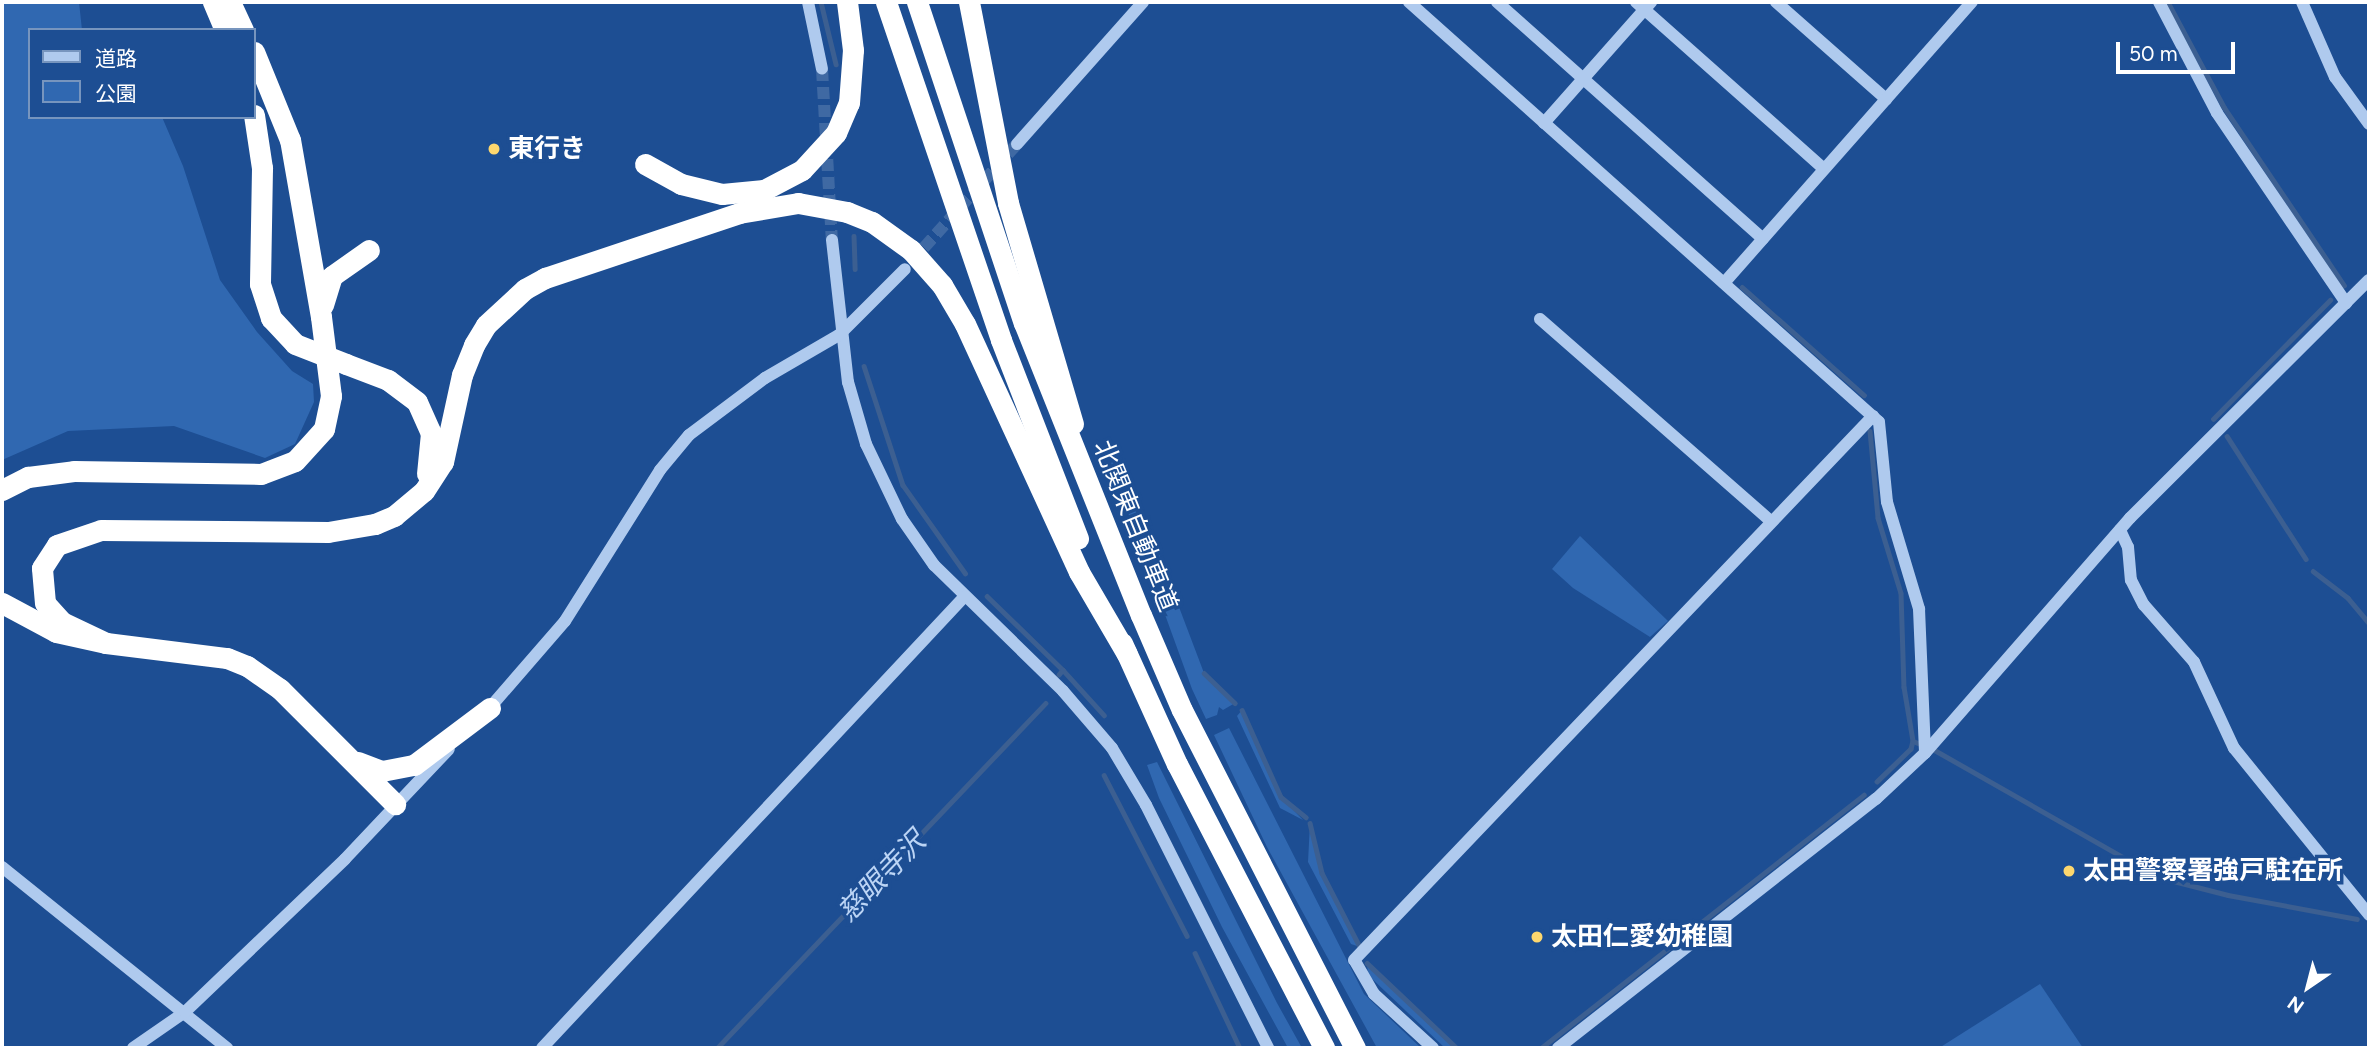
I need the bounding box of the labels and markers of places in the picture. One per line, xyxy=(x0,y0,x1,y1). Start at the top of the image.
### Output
place label: 東行き xyxy=(508,133,586,165)
marker: 東行き xyxy=(486,141,502,157)
place label: 太田警察署強戸駐在所 xyxy=(2083,855,2343,887)
marker: 太田警察署強戸駐在所 xyxy=(2061,863,2077,879)
place label: 太田仁愛幼稚園 xyxy=(1551,921,1733,953)
marker: 太田仁愛幼稚園 xyxy=(1529,929,1545,945)

